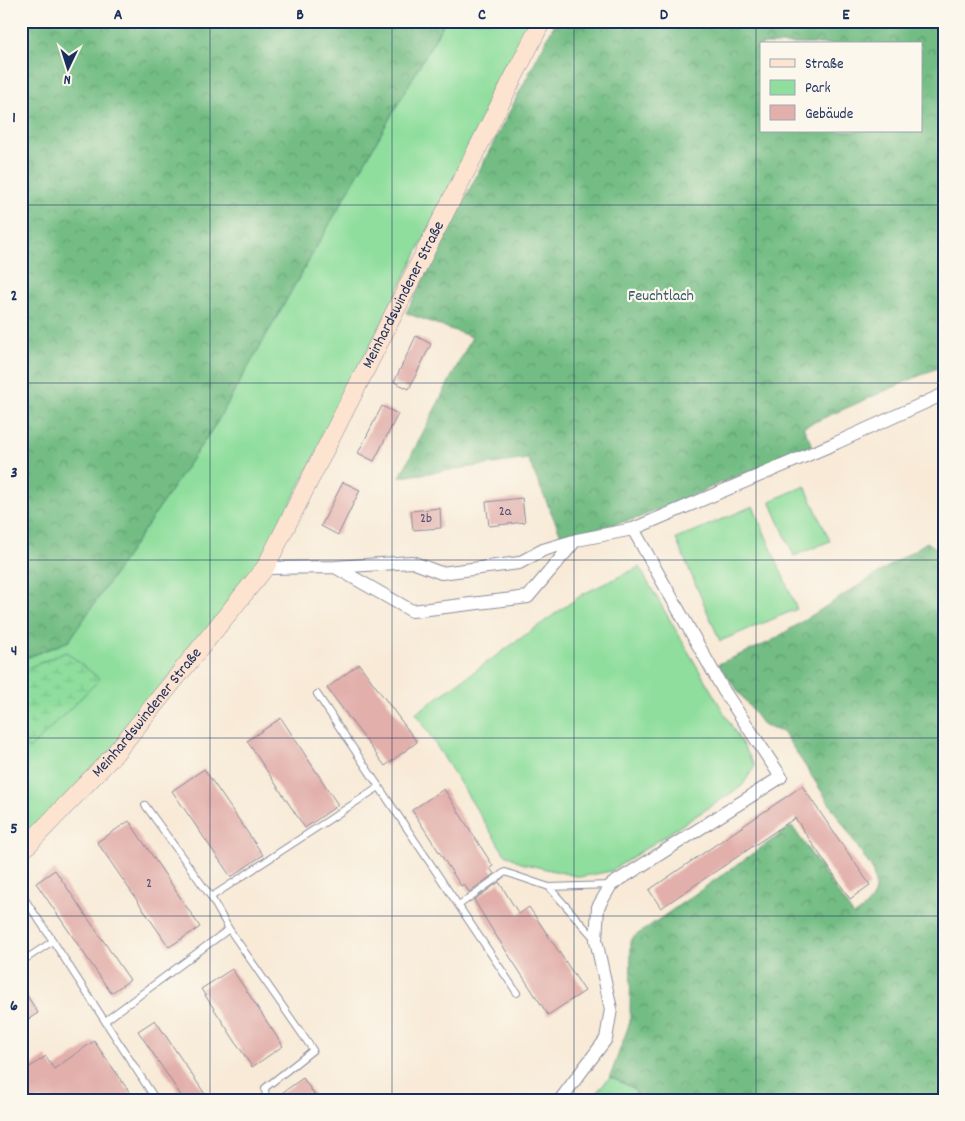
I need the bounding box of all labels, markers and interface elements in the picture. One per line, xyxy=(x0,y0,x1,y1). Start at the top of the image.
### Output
text: A xyxy=(114,4,123,27)
text: B xyxy=(296,4,304,27)
text: C xyxy=(478,4,486,27)
text: D xyxy=(660,4,669,27)
text: E xyxy=(842,4,850,27)
north arrow xyxy=(42,42,92,92)
legend xyxy=(760,42,922,132)
text: Straße xyxy=(805,54,844,76)
text: N xyxy=(63,69,71,89)
text: Park xyxy=(805,78,831,100)
text: Gebäude xyxy=(805,104,854,126)
text: 1 xyxy=(12,107,16,130)
street label: Meinhardswindener Straße xyxy=(356,217,450,372)
text: 2 xyxy=(11,285,18,308)
park label: Feuchtlach xyxy=(628,285,694,308)
text: 3 xyxy=(10,462,18,485)
house number: 2a xyxy=(499,502,512,522)
house number: 2b xyxy=(420,509,432,529)
text: 4 xyxy=(11,640,17,663)
street label: Meinhardswindener Straße xyxy=(87,643,207,783)
text: 5 xyxy=(10,818,18,841)
house number: 2 xyxy=(146,874,152,894)
text: 6 xyxy=(10,995,18,1018)

